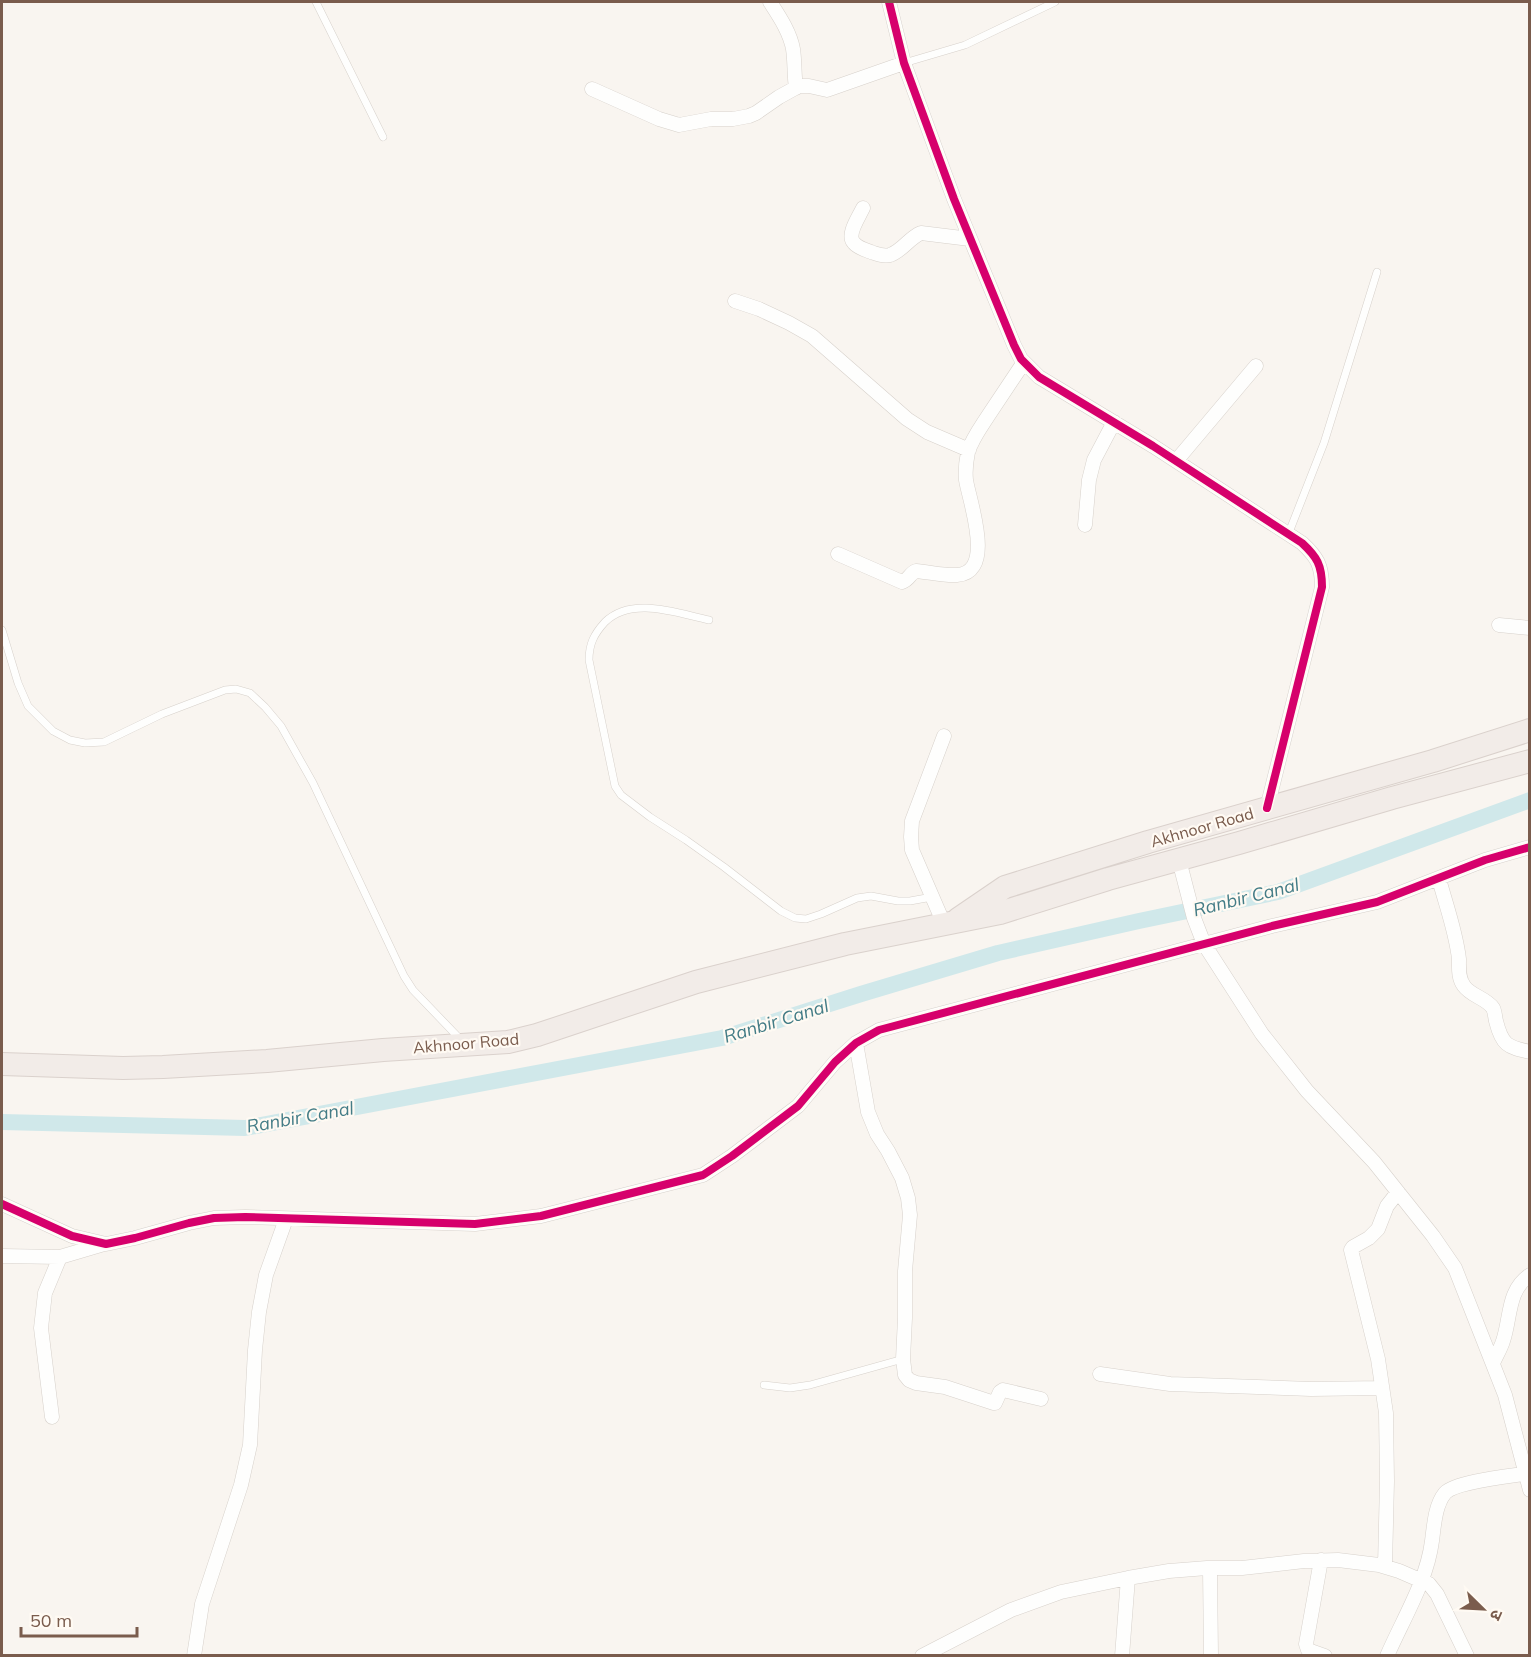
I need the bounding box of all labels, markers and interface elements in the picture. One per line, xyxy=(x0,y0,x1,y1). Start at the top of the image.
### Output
street label: Akhnoor Road xyxy=(1148,803,1256,851)
water label: Ranbir Canal xyxy=(1191,873,1302,921)
water label: Ranbir Canal xyxy=(721,994,832,1048)
street label: Akhnoor Road xyxy=(412,1028,520,1058)
water label: Ranbir Canal xyxy=(245,1096,356,1138)
north arrow xyxy=(1453,1579,1513,1639)
scale bar xyxy=(21,1600,136,1638)
text: उ xyxy=(1485,1607,1508,1624)
text: 50 m xyxy=(30,1609,72,1632)

